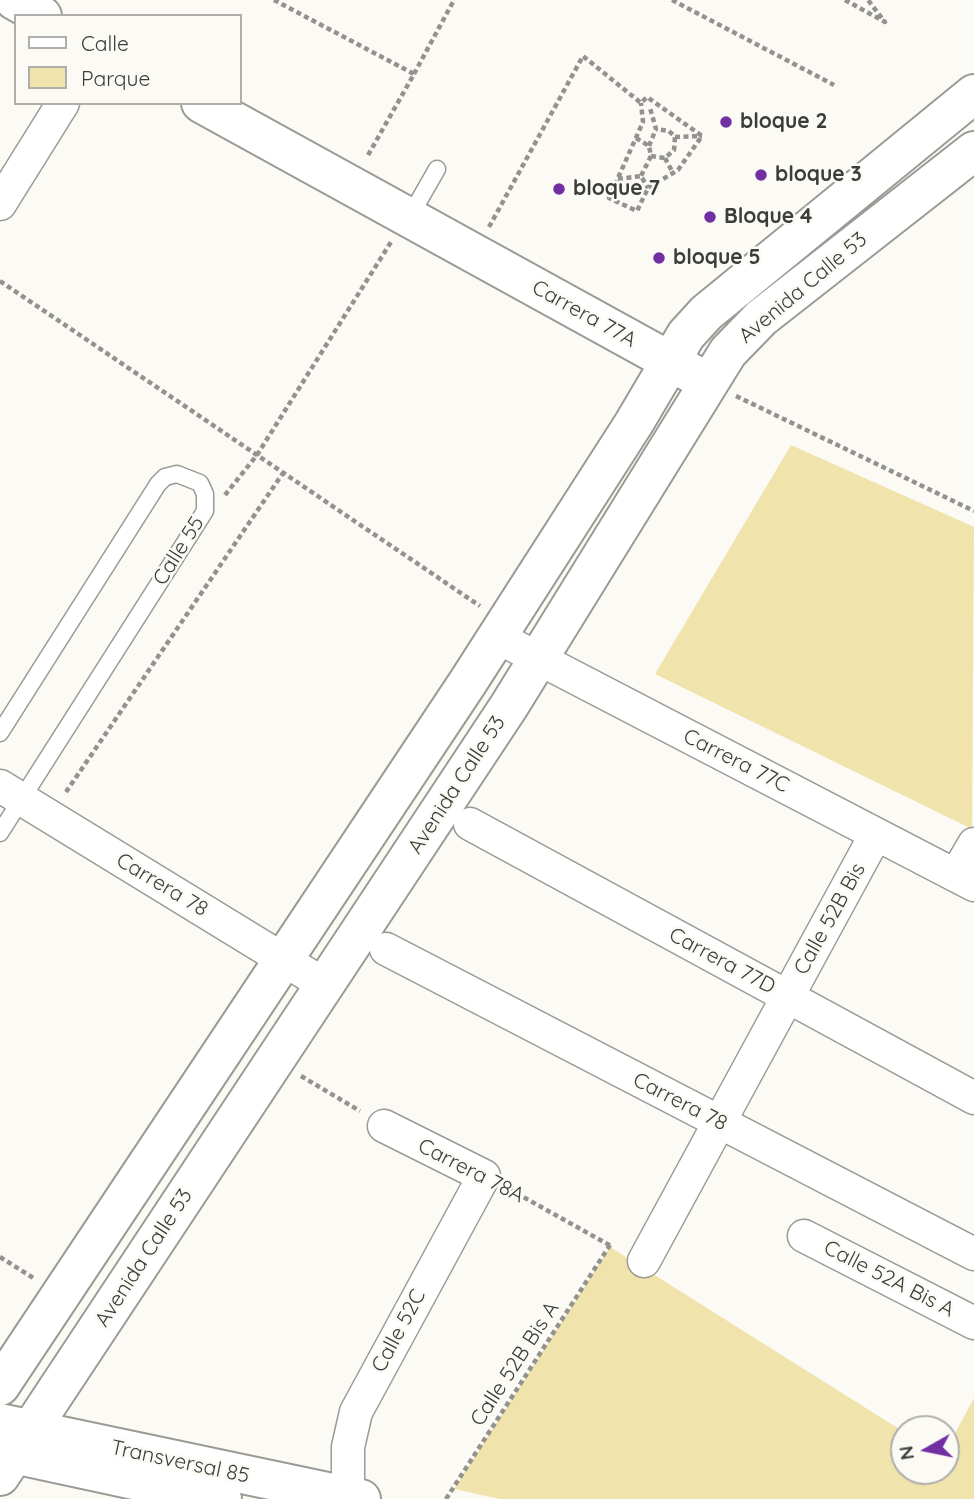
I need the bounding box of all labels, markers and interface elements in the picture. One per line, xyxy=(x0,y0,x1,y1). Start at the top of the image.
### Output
legend xyxy=(14,14,242,105)
text: Calle xyxy=(81,30,129,56)
text: Parque xyxy=(81,65,150,91)
place label: bloque 2 xyxy=(740,109,827,135)
marker: bloque 2 xyxy=(718,114,734,130)
place label: bloque 3 xyxy=(775,162,862,188)
marker: bloque 3 xyxy=(753,167,769,183)
place label: bloque 7 xyxy=(573,176,660,202)
marker: bloque 7 xyxy=(551,181,567,197)
place label: Bloque 4 xyxy=(724,204,812,230)
marker: Bloque 4 xyxy=(702,209,718,225)
street label: Avenida Calle 53 xyxy=(734,227,872,349)
place label: bloque 5 xyxy=(673,245,761,271)
marker: bloque 5 xyxy=(651,250,667,266)
street label: Carrera 77A xyxy=(527,275,641,353)
street label: Calle 55 xyxy=(148,512,210,590)
street label: Avenida Calle 53 xyxy=(403,711,511,859)
street label: Carrera 77C xyxy=(679,724,793,798)
street label: Carrera 78 xyxy=(112,848,212,922)
street label: Calle 52B Bis xyxy=(789,859,871,979)
street label: Carrera 77D xyxy=(664,922,780,1000)
street label: Carrera 78 xyxy=(629,1068,731,1136)
street label: Carrera 78A xyxy=(414,1133,528,1209)
street label: Avenida Calle 53 xyxy=(90,1184,198,1332)
street label: Calle 52A Bis A xyxy=(819,1235,959,1323)
street label: Calle 52C xyxy=(367,1285,431,1377)
street label: Calle 52B Bis A xyxy=(465,1297,565,1431)
north arrow xyxy=(890,1415,960,1485)
street label: Transversal 85 xyxy=(108,1435,252,1489)
text: N xyxy=(893,1444,919,1462)

